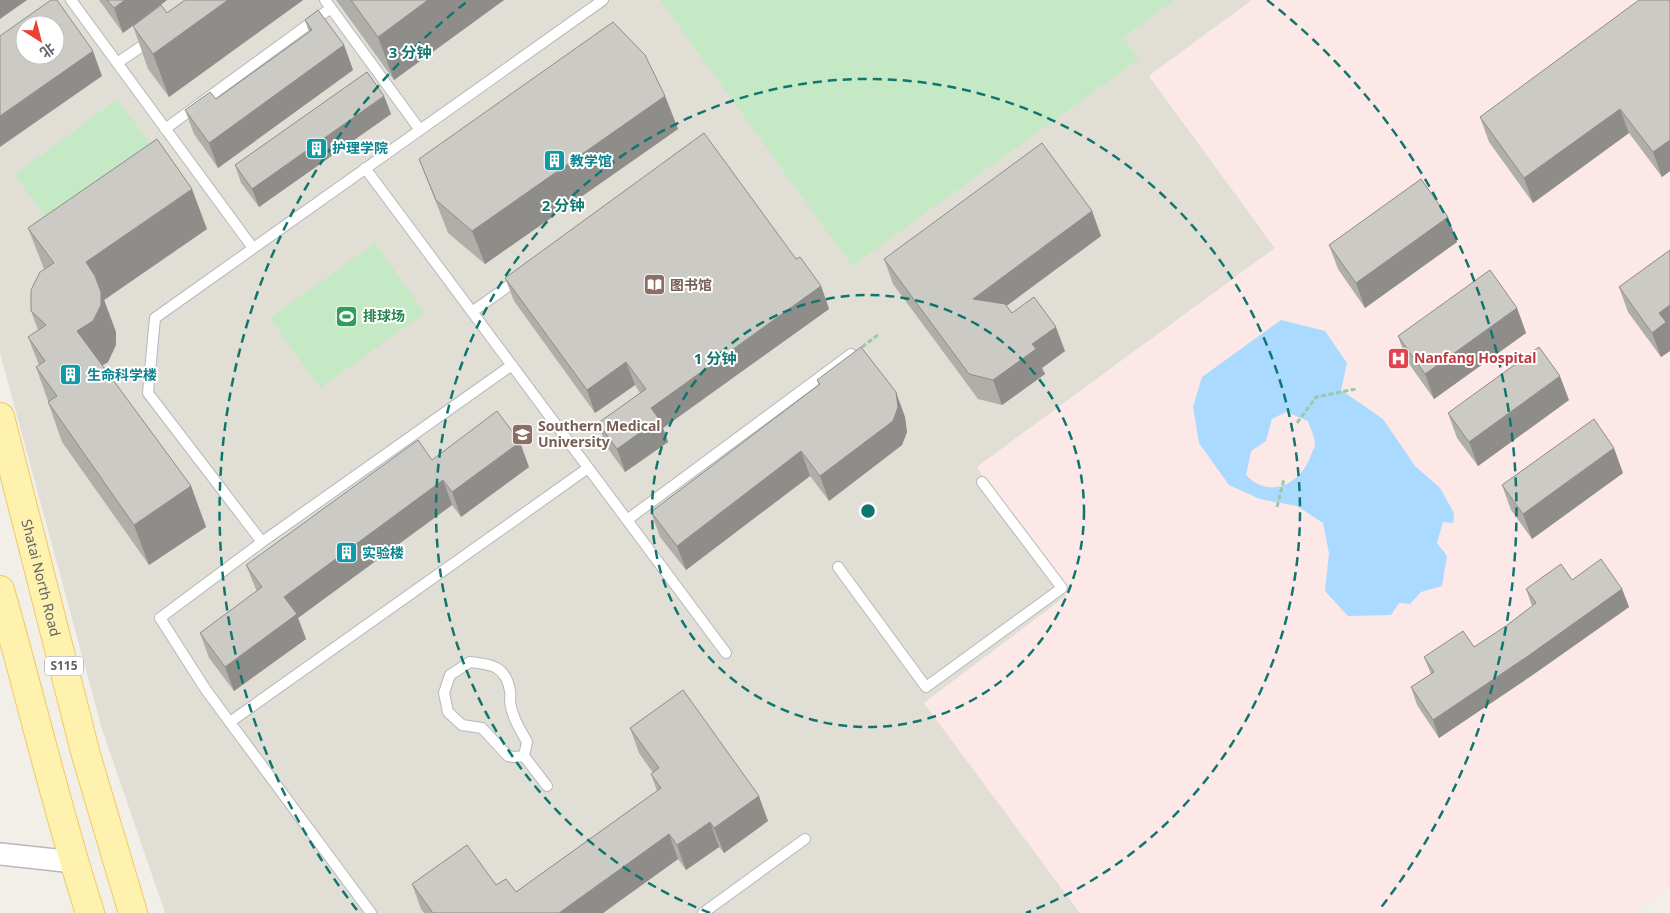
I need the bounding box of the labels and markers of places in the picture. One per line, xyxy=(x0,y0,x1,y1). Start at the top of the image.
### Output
building icon: 护理学院 xyxy=(304,136,328,160)
place label: 护理学院 xyxy=(332,138,388,157)
building icon: 教学馆 xyxy=(542,149,566,173)
place label: 教学馆 xyxy=(570,151,612,170)
library icon: 图书馆 xyxy=(642,273,666,297)
place label: 图书馆 xyxy=(670,275,712,294)
sports icon: 排球场 xyxy=(335,304,359,328)
place label: 排球场 xyxy=(363,306,405,325)
hospital icon: Nanfang Hospital xyxy=(1386,346,1410,370)
place label: Nanfang Hospital xyxy=(1414,348,1536,367)
building icon: 生命科学楼 xyxy=(59,363,83,387)
place label: 生命科学楼 xyxy=(87,365,157,384)
place label: Southern Medical University xyxy=(538,416,660,451)
school or university icon: Southern Medical University xyxy=(510,422,534,446)
centre of rings xyxy=(859,502,877,520)
building icon: 实验楼 xyxy=(334,541,358,565)
place label: 实验楼 xyxy=(362,543,404,562)

